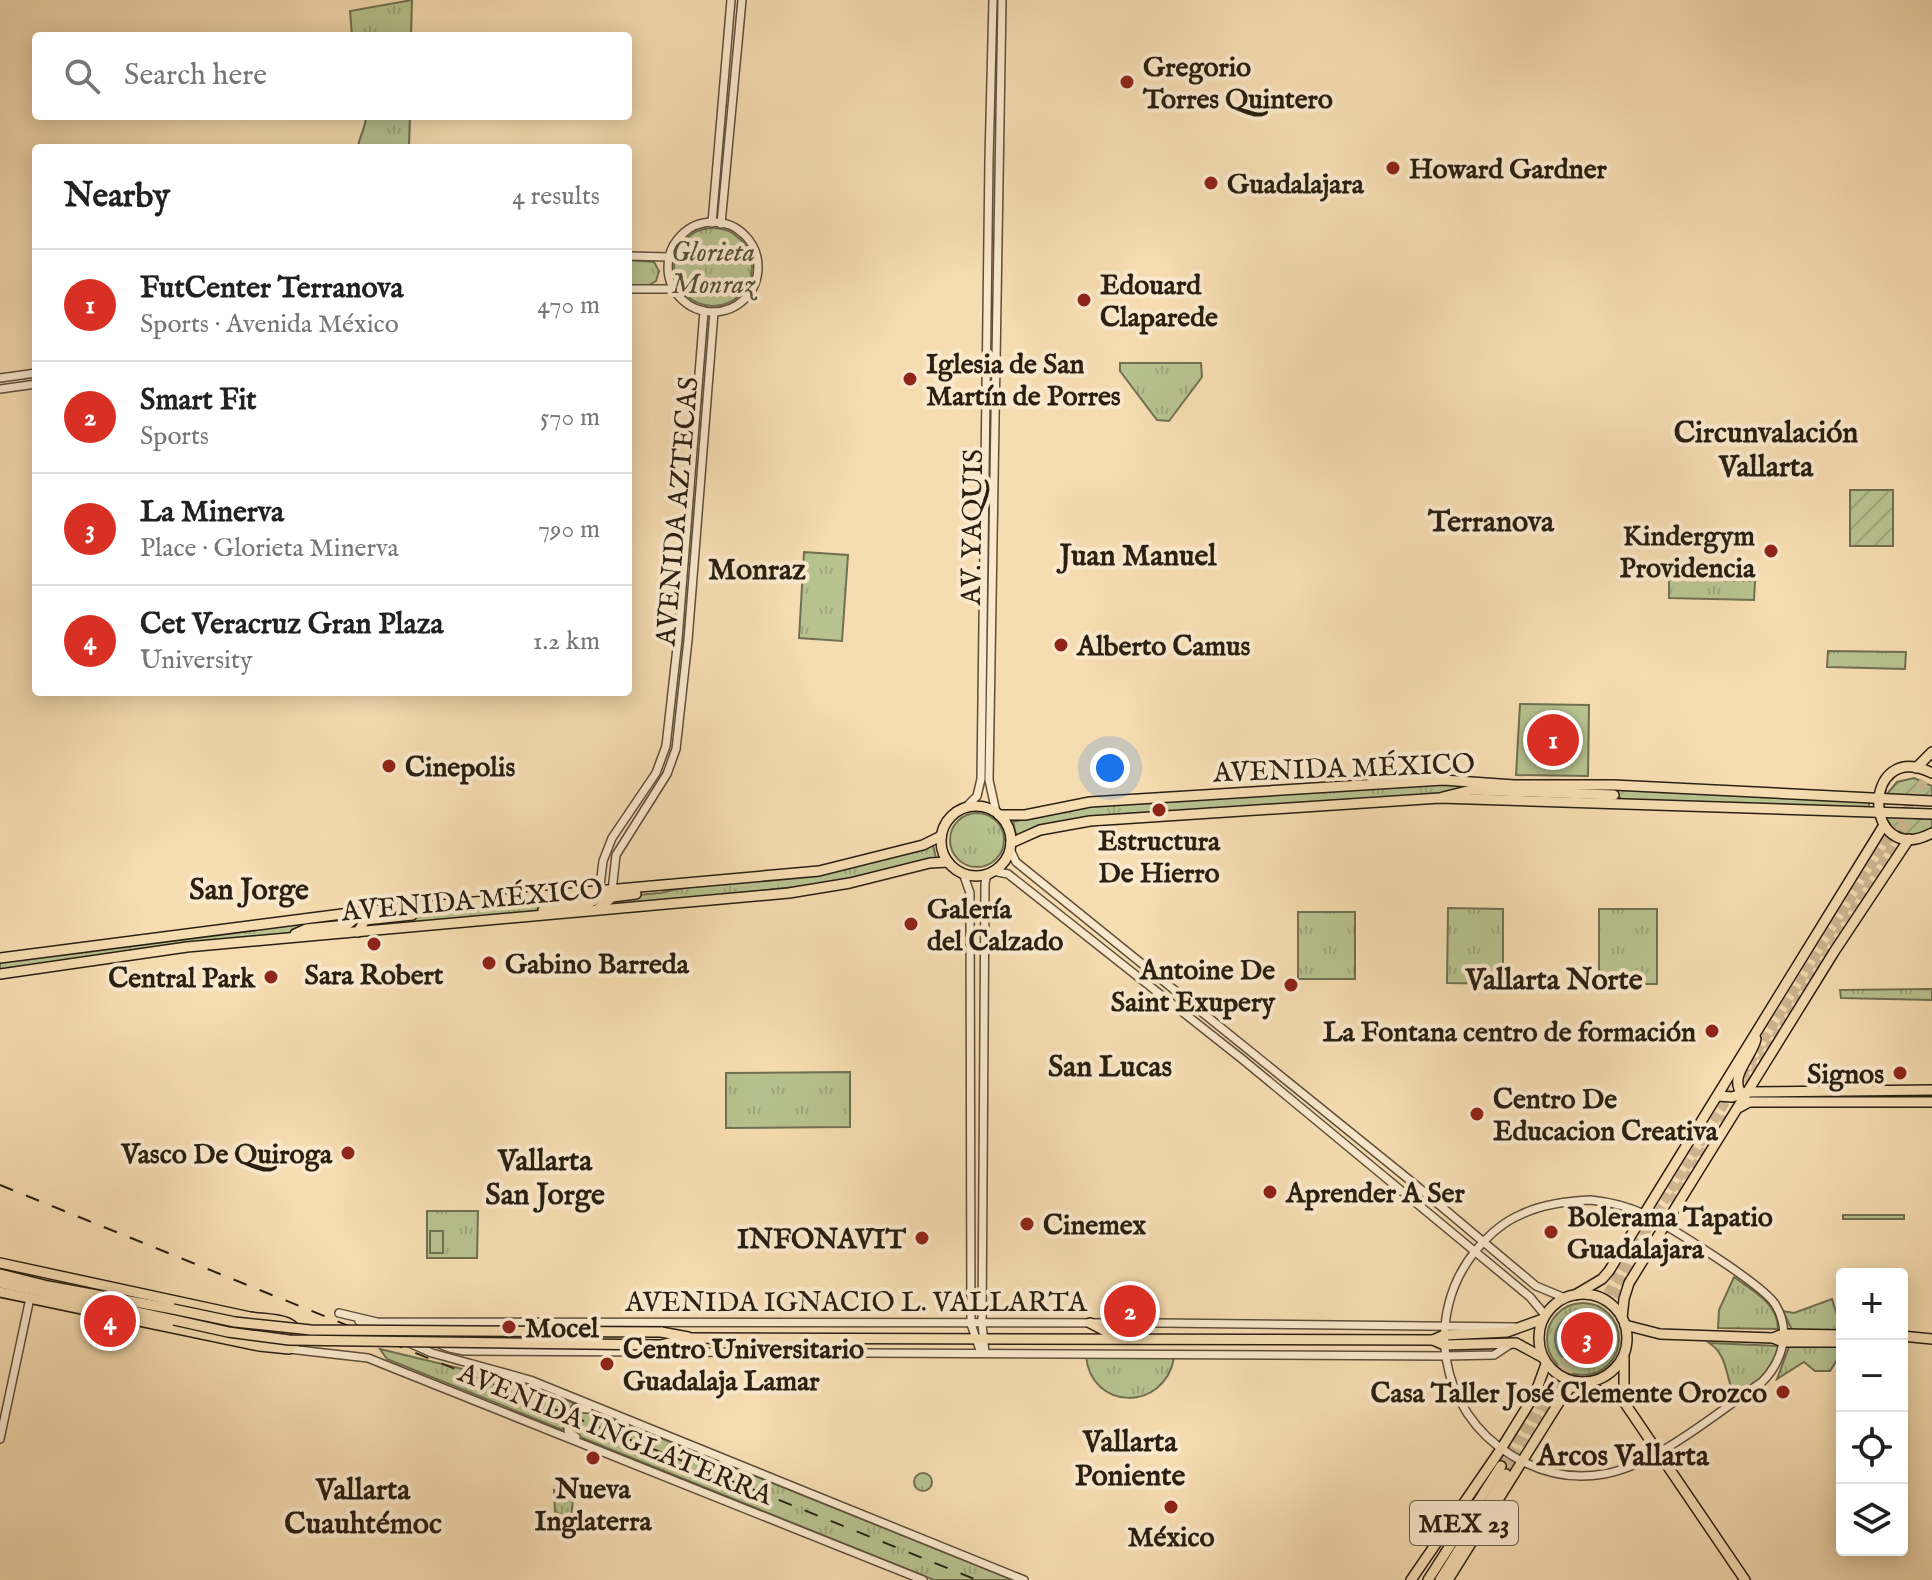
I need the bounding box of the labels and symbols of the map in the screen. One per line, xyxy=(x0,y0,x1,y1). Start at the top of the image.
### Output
place label: Gregorio Torres Quintero xyxy=(1142,51,1333,118)
marker: Gregorio Torres Quintero xyxy=(1118,73,1136,91)
place label: Howard Gardner xyxy=(1409,153,1608,188)
marker: Howard Gardner xyxy=(1384,159,1402,177)
place label: Guadalajara xyxy=(1227,168,1365,203)
marker: Guadalajara xyxy=(1202,174,1220,192)
park label: Glorieta Monraz xyxy=(671,236,758,303)
place label: Edouard Claparede xyxy=(1100,269,1218,336)
marker: Edouard Claparede xyxy=(1075,291,1093,309)
place label: Iglesia de San Martín de Porres xyxy=(926,348,1121,415)
marker: Iglesia de San Martín de Porres xyxy=(901,370,919,388)
street label: AVENIDA AZTECAS xyxy=(649,375,708,648)
district label: Circunvalación Vallarta xyxy=(1674,415,1858,487)
street label: AV. YAQUIS xyxy=(955,449,992,606)
district label: Terranova xyxy=(1427,504,1555,542)
place label: Kindergym Providencia xyxy=(1620,520,1756,587)
district label: Juan Manuel xyxy=(1056,538,1217,576)
marker: Kindergym Providencia xyxy=(1762,542,1780,560)
district label: Monraz xyxy=(708,552,806,590)
place label: Alberto Camus xyxy=(1076,630,1250,665)
marker: Alberto Camus xyxy=(1052,636,1070,654)
pin: 1 xyxy=(1527,710,1579,770)
street label: AVENIDA MÉXICO xyxy=(1212,746,1476,792)
your location xyxy=(1090,748,1130,788)
place label: Cinepolis xyxy=(405,751,515,786)
marker: Cinepolis xyxy=(380,757,398,775)
marker: Estructura De Hierro xyxy=(1150,801,1168,819)
place label: Estructura De Hierro xyxy=(1098,825,1221,892)
district label: San Jorge xyxy=(189,872,309,910)
street label: AVENIDA MÉXICO xyxy=(339,872,604,930)
place label: Galería del Calzado xyxy=(927,893,1063,960)
marker: Galería del Calzado xyxy=(902,915,920,933)
marker: Sara Robert xyxy=(365,935,383,953)
place label: Gabino Barreda xyxy=(505,948,690,983)
marker: Gabino Barreda xyxy=(480,954,498,972)
place label: Antoine De Saint Exupery xyxy=(1111,954,1276,1021)
place label: Sara Robert xyxy=(305,959,444,994)
place label: Central Park xyxy=(108,962,256,997)
district label: Vallarta Norte xyxy=(1464,962,1643,1000)
marker: Central Park xyxy=(262,968,280,986)
marker: Antoine De Saint Exupery xyxy=(1282,976,1300,994)
place label: La Fontana centro de formación xyxy=(1323,1016,1696,1051)
marker: La Fontana centro de formación xyxy=(1703,1022,1721,1040)
district label: San Lucas xyxy=(1048,1049,1172,1087)
place label: Signos xyxy=(1807,1058,1884,1093)
marker: Signos xyxy=(1891,1064,1909,1082)
place label: Centro De Educacion Creativa xyxy=(1493,1083,1719,1150)
marker: Centro De Educacion Creativa xyxy=(1468,1105,1486,1123)
place label: Vasco De Quiroga xyxy=(120,1138,333,1173)
district label: Vallarta San Jorge xyxy=(485,1143,605,1215)
marker: Vasco De Quiroga xyxy=(339,1144,357,1162)
place label: Aprender A Ser xyxy=(1285,1177,1465,1212)
marker: Aprender A Ser xyxy=(1261,1183,1279,1201)
place label: Bolerama Tapatio Guadalajara xyxy=(1567,1201,1773,1268)
place label: Cinemex xyxy=(1043,1209,1147,1244)
marker: Cinemex xyxy=(1018,1215,1036,1233)
place label: INFONAVIT xyxy=(737,1223,907,1258)
marker: Bolerama Tapatio Guadalajara xyxy=(1542,1223,1560,1241)
marker: INFONAVIT xyxy=(913,1229,931,1247)
pin: 2 xyxy=(1104,1281,1156,1341)
street label: AVENIDA IGNACIO L. VALLARTA xyxy=(624,1286,1088,1321)
pin: 4 xyxy=(84,1291,136,1351)
pin: 3 xyxy=(1561,1308,1613,1368)
place label: Mocel xyxy=(525,1312,600,1347)
marker: Mocel xyxy=(500,1318,518,1336)
place label: Centro Universitario Guadalaja Lamar xyxy=(623,1333,864,1400)
marker: Centro Universitario Guadalaja Lamar xyxy=(598,1355,616,1373)
street label: AVENIDA INGLATERRA xyxy=(452,1356,778,1515)
place label: Casa Taller José Clemente Orozco xyxy=(1371,1377,1767,1412)
marker: Casa Taller José Clemente Orozco xyxy=(1774,1383,1792,1401)
district label: Vallarta Poniente xyxy=(1075,1424,1185,1496)
district label: Arcos Vallarta xyxy=(1536,1438,1710,1476)
marker: Nueva Inglaterra xyxy=(584,1449,602,1467)
district label: Vallarta Cuauhtémoc xyxy=(284,1472,442,1544)
place label: Nueva Inglaterra xyxy=(534,1473,652,1540)
marker: México xyxy=(1162,1498,1180,1516)
road number: MEX 23 xyxy=(1410,1501,1518,1545)
place label: México xyxy=(1127,1521,1215,1556)

